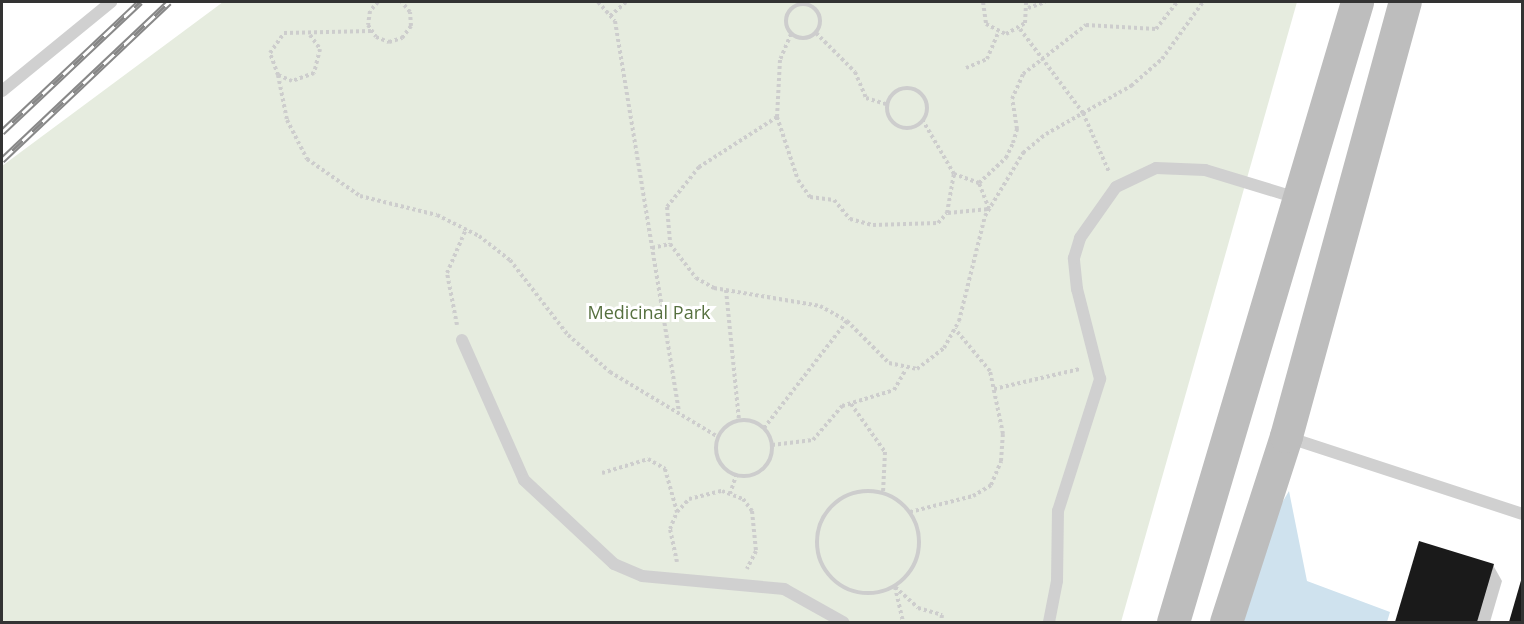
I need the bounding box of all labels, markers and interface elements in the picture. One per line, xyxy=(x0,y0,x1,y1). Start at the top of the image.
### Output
park label: Medicinal Park xyxy=(588,301,710,323)

